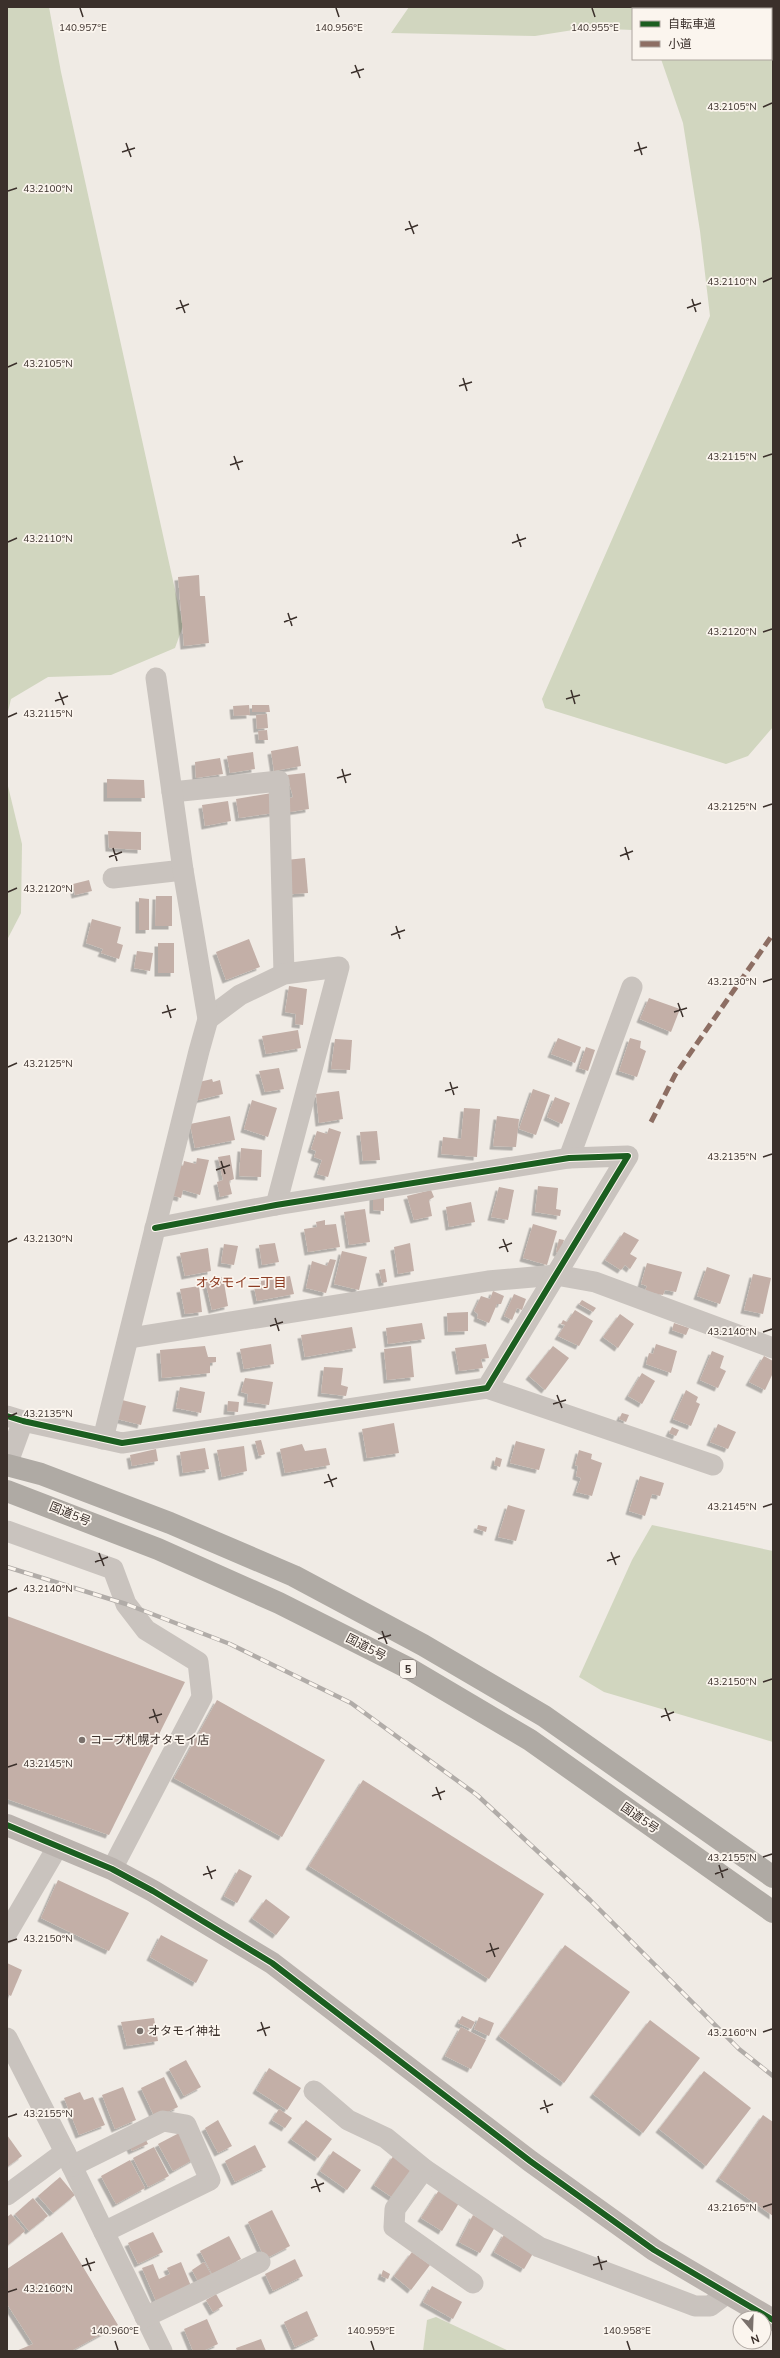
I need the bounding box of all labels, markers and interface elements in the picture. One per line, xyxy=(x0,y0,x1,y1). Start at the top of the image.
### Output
legend xyxy=(632,8,772,60)
text: 自転車道 xyxy=(668,16,716,32)
text: 140.957°E xyxy=(59,21,107,35)
text: 140.956°E xyxy=(315,21,363,35)
text: 140.955°E xyxy=(571,21,619,35)
text: 小道 xyxy=(668,36,692,52)
text: 43.2105°N xyxy=(707,100,757,114)
text: 43.2100°N xyxy=(23,182,73,196)
text: 43.2110°N xyxy=(707,275,757,289)
text: 43.2105°N xyxy=(23,357,73,371)
text: 43.2115°N xyxy=(707,450,757,464)
text: 43.2110°N xyxy=(23,532,73,546)
text: 43.2120°N xyxy=(707,625,757,639)
text: 43.2115°N xyxy=(23,707,73,721)
text: 43.2125°N xyxy=(707,800,757,814)
text: 43.2120°N xyxy=(23,882,73,896)
text: 43.2130°N xyxy=(707,975,757,989)
text: 43.2125°N xyxy=(23,1057,73,1071)
text: 43.2135°N xyxy=(707,1150,757,1164)
text: 43.2130°N xyxy=(23,1232,73,1246)
district label: オタモイ二丁目 xyxy=(195,1274,287,1292)
text: 43.2140°N xyxy=(707,1325,757,1339)
text: 43.2135°N xyxy=(23,1407,73,1421)
street label: 国道5号 xyxy=(47,1498,93,1530)
text: 43.2145°N xyxy=(707,1500,757,1514)
text: 43.2140°N xyxy=(23,1582,73,1596)
street label: 国道5号 xyxy=(343,1630,389,1664)
road number: 5 xyxy=(400,1660,416,1678)
text: 43.2150°N xyxy=(707,1675,757,1689)
place label: コープ札幌オタモイ店 xyxy=(90,1732,209,1748)
marker: コープ札幌オタモイ店 xyxy=(77,1735,87,1745)
text: 43.2145°N xyxy=(23,1757,73,1771)
street label: 国道5号 xyxy=(618,1799,662,1837)
text: 43.2155°N xyxy=(707,1851,757,1865)
text: 43.2150°N xyxy=(23,1932,73,1946)
place label: オタモイ神社 xyxy=(148,2023,220,2039)
marker: オタモイ神社 xyxy=(135,2026,145,2036)
text: 43.2160°N xyxy=(707,2026,757,2040)
text: 43.2155°N xyxy=(23,2107,73,2121)
text: 43.2165°N xyxy=(707,2201,757,2215)
text: 43.2160°N xyxy=(23,2282,73,2296)
north arrow xyxy=(732,2310,772,2350)
text: 140.960°E xyxy=(91,2324,139,2338)
text: 140.959°E xyxy=(347,2324,395,2338)
text: 140.958°E xyxy=(603,2324,651,2338)
text: N xyxy=(749,2331,761,2347)

